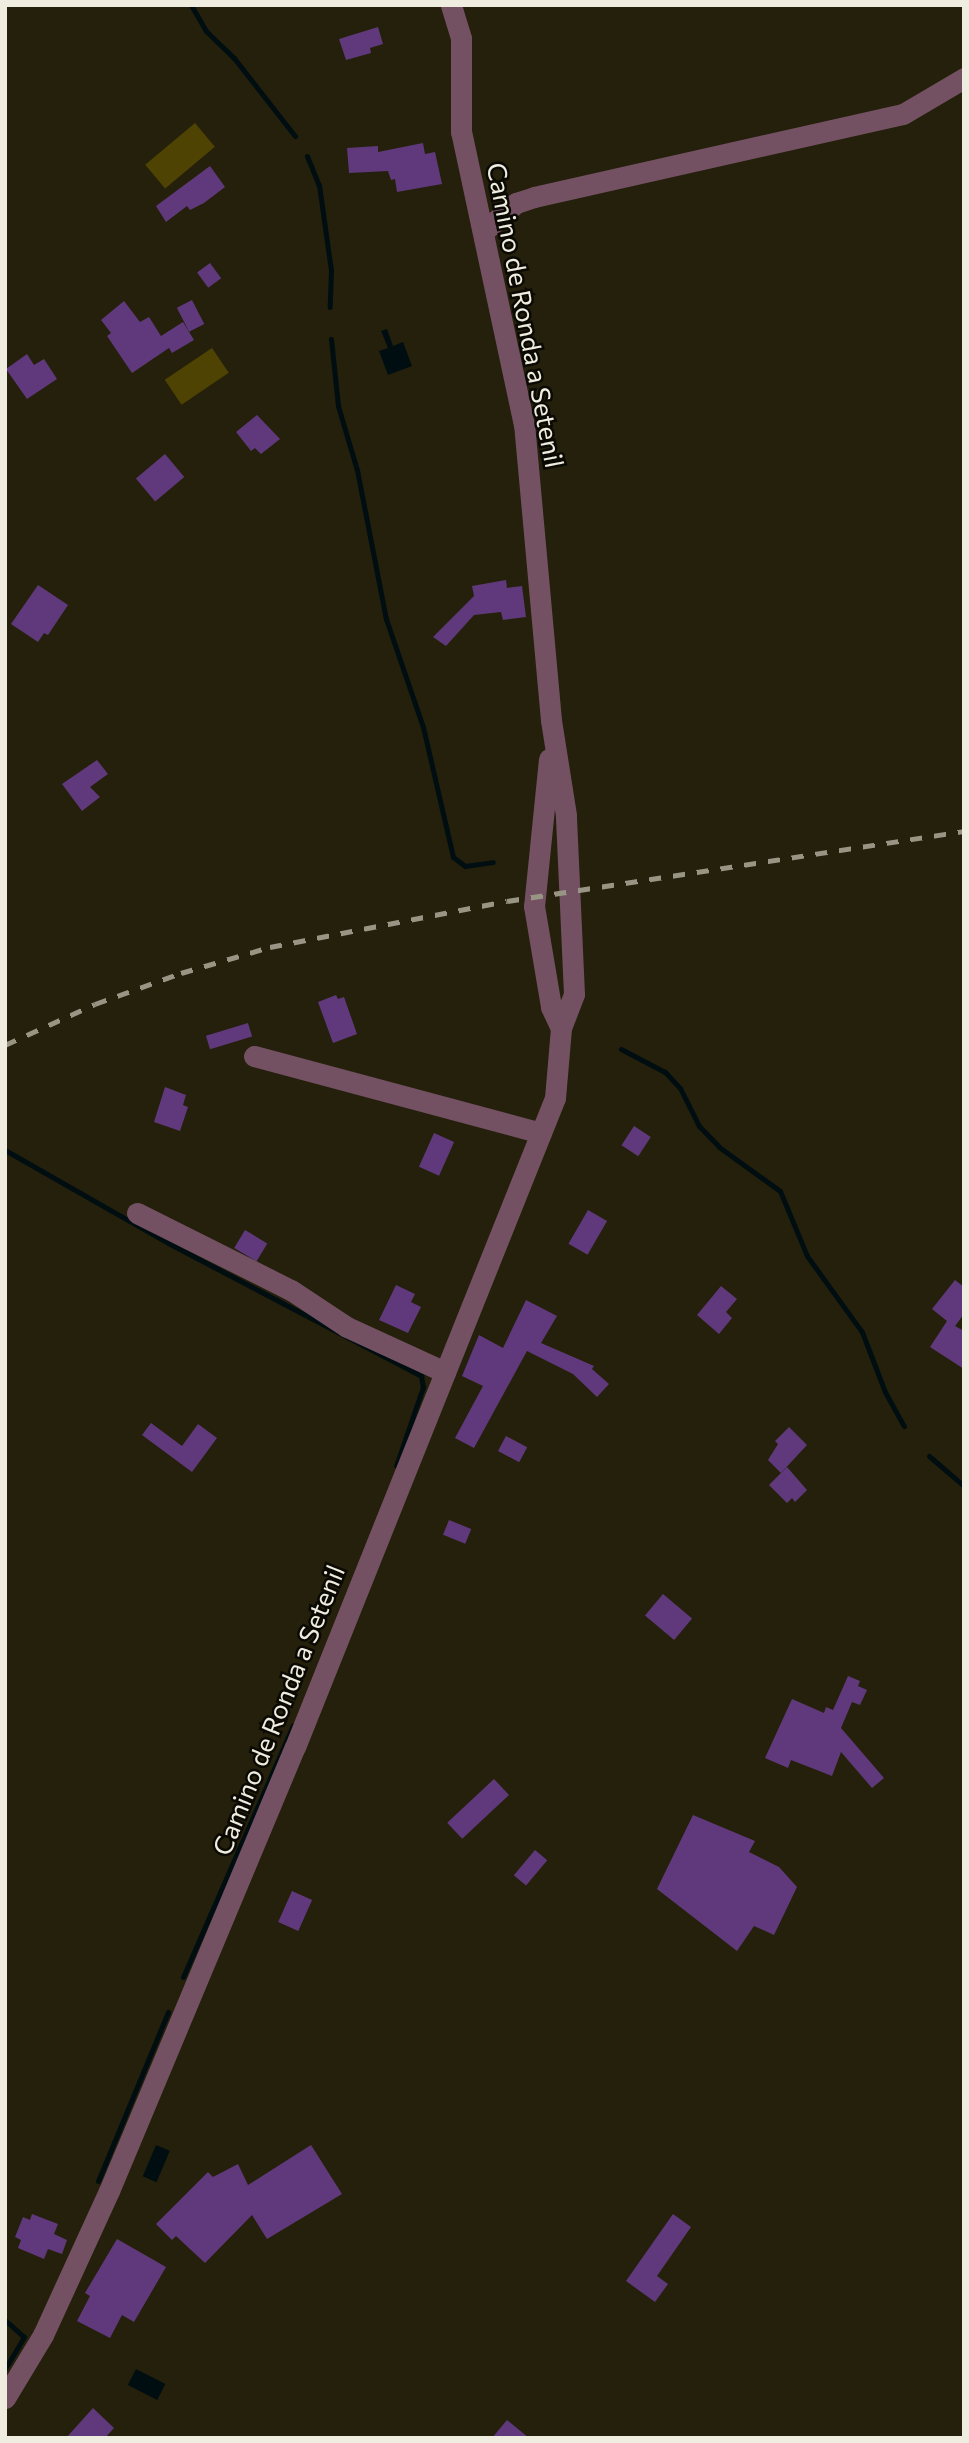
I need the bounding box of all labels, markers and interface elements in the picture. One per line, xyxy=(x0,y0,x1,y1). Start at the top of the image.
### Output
street label: Camino de Ronda a Setenil xyxy=(481,160,571,470)
street label: Camino de Ronda a Setenil xyxy=(205,1560,351,1860)

